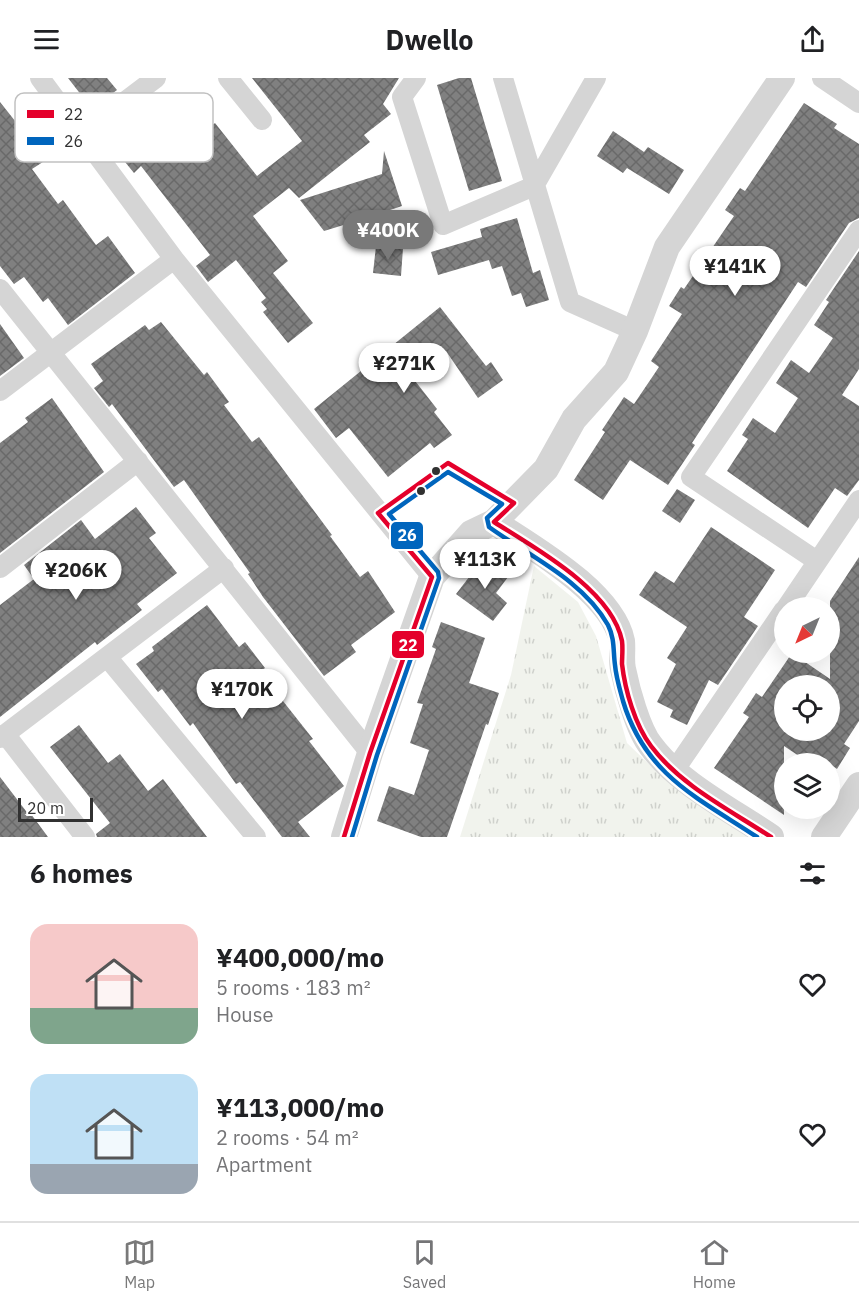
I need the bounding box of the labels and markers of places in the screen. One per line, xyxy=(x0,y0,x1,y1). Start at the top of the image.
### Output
pin: ¥400K xyxy=(346,210,430,261)
pin: ¥141K xyxy=(693,246,777,297)
pin: ¥271K xyxy=(362,343,446,394)
unlabelled marker xyxy=(430,465,442,477)
unlabelled marker xyxy=(415,485,427,497)
pin: ¥113K xyxy=(443,539,527,590)
pin: ¥206K xyxy=(34,550,118,601)
pin: ¥170K xyxy=(200,669,284,720)

